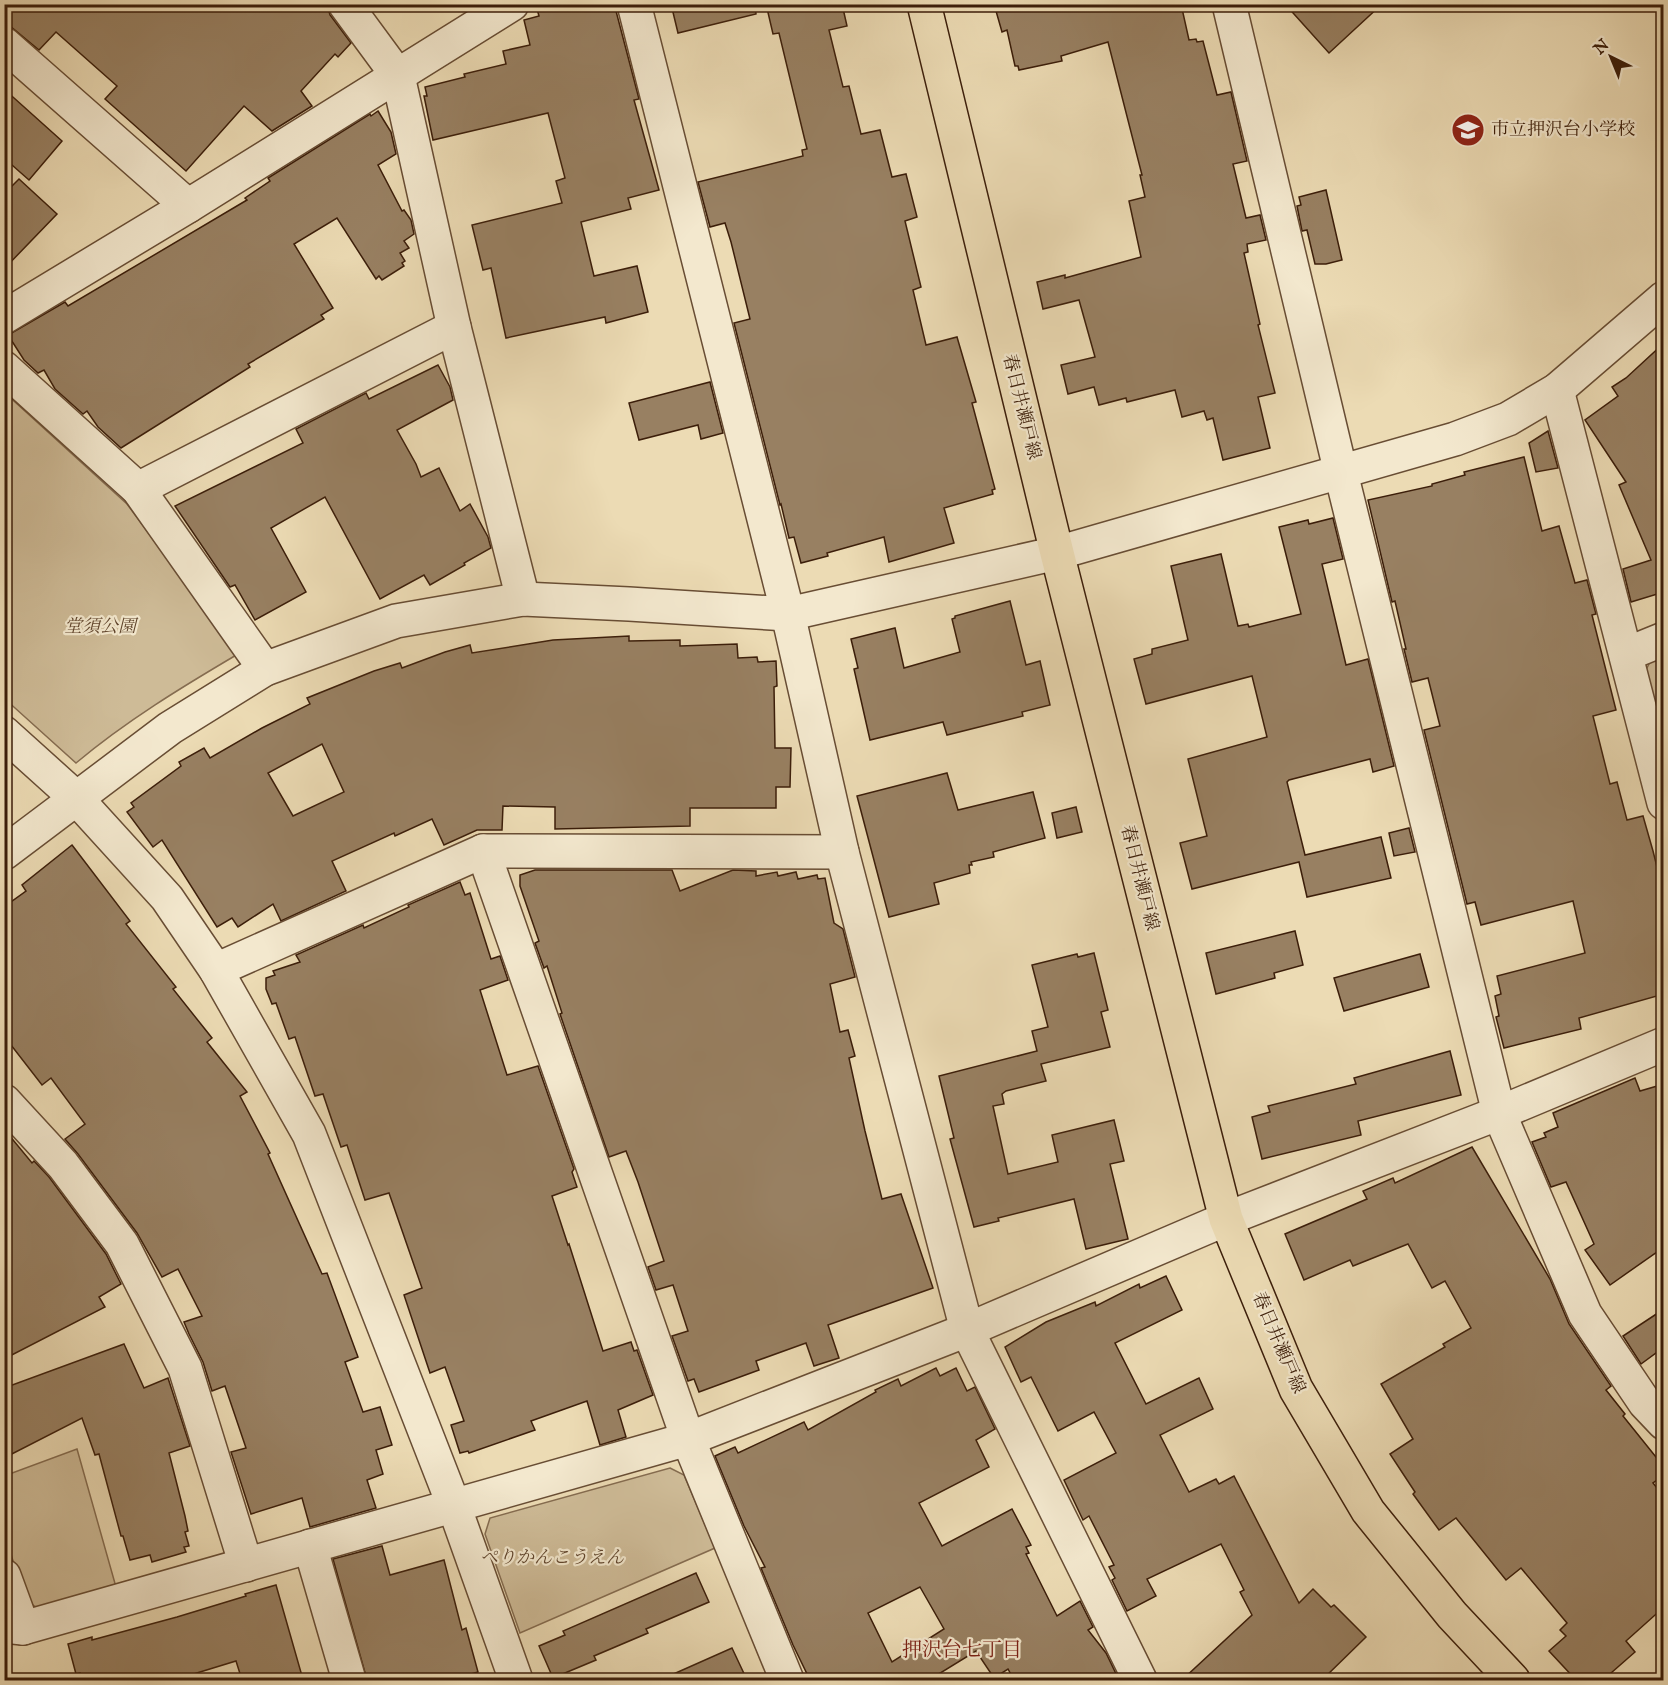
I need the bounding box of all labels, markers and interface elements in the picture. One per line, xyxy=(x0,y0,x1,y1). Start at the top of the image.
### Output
north arrow xyxy=(1581,27,1641,87)
text: N xyxy=(1590,35,1614,60)
school or university icon: 市立押沢台小学校 xyxy=(1450,112,1486,148)
place label: 市立押沢台小学校 xyxy=(1491,119,1635,142)
street label: 春日井瀬戸線 xyxy=(997,352,1045,462)
park label: 堂須公園 xyxy=(64,616,139,639)
street label: 春日井瀬戸線 xyxy=(1115,823,1163,933)
street label: 春日井瀬戸線 xyxy=(1246,1289,1310,1397)
park label: ペりかんこうえん xyxy=(480,1547,624,1570)
district label: 押沢台七丁目 xyxy=(902,1638,1022,1663)

